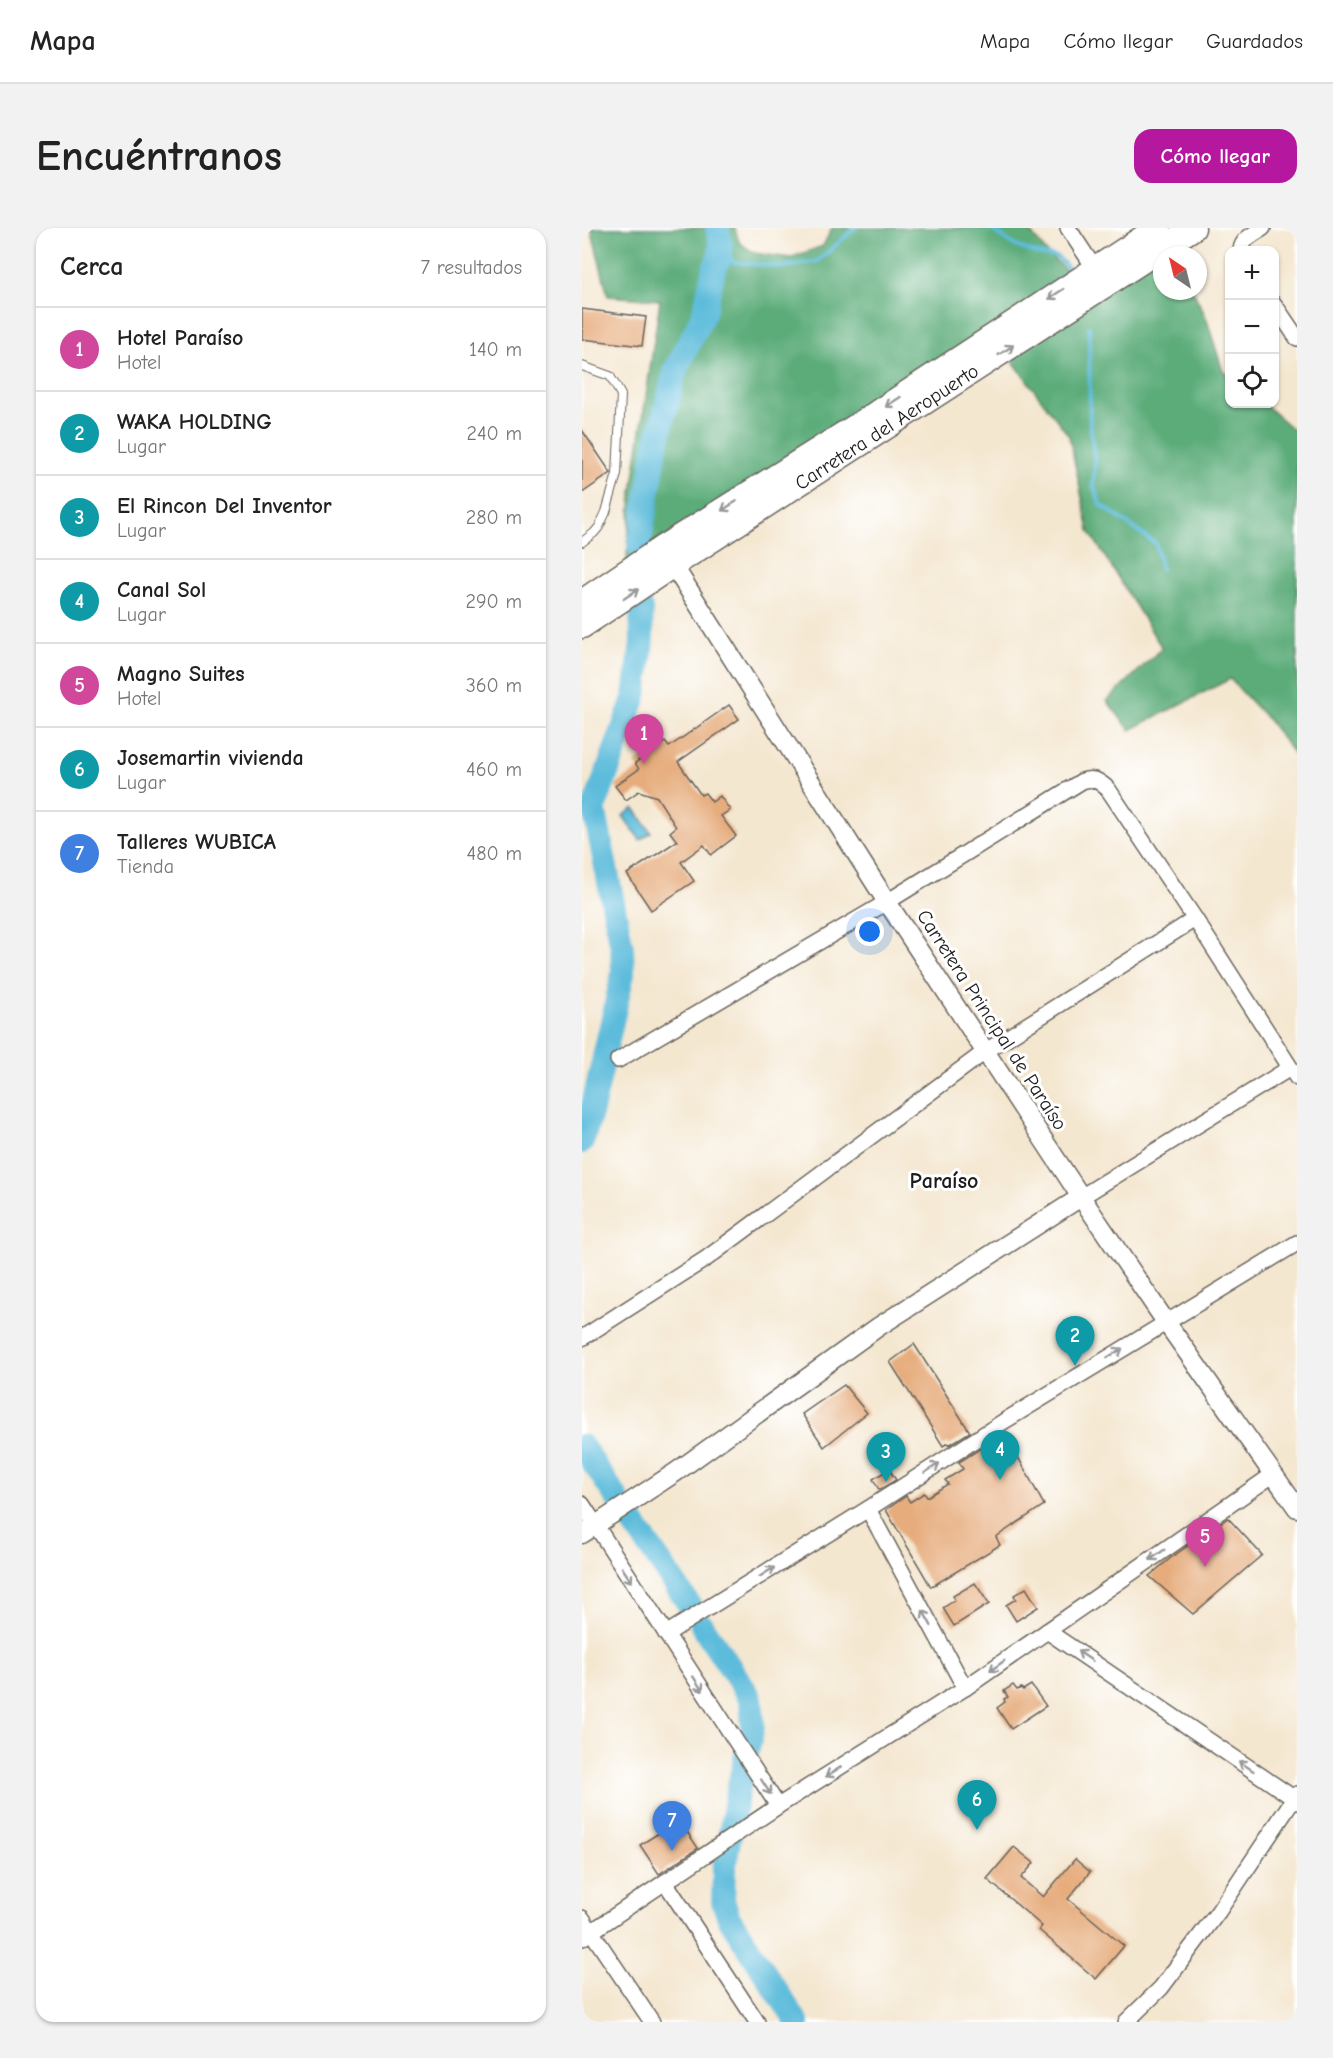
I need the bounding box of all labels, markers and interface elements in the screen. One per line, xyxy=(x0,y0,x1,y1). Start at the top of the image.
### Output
text: Mapa xyxy=(30,25,96,57)
text: Mapa xyxy=(980,29,1030,53)
text: Cómo llegar xyxy=(1063,29,1173,53)
text: Guardados xyxy=(1206,29,1303,53)
button: Cómo llegar xyxy=(1134,129,1297,183)
text: Encuéntranos xyxy=(36,132,282,181)
north arrow xyxy=(1153,246,1207,300)
map controls xyxy=(1225,246,1279,408)
button: + xyxy=(1225,246,1279,300)
text: Cerca xyxy=(60,252,124,282)
text: 7 resultados xyxy=(421,256,522,279)
one-way arrow xyxy=(1048,288,1065,301)
button: − xyxy=(1225,300,1279,354)
text: Hotel Paraíso xyxy=(117,325,243,351)
text: 1 xyxy=(76,338,83,361)
text: 140 m xyxy=(469,338,522,361)
one-way arrow xyxy=(997,344,1014,357)
text: Hotel xyxy=(117,351,161,374)
button: locate xyxy=(1225,354,1279,408)
street label: Carretera del Aeropuerto xyxy=(790,359,983,494)
one-way arrow xyxy=(885,395,902,408)
text: WAKA HOLDING xyxy=(117,409,272,435)
text: 2 xyxy=(75,422,84,445)
text: 240 m xyxy=(467,422,522,445)
text: Lugar xyxy=(117,435,166,458)
text: El Rincon Del Inventor xyxy=(117,493,332,519)
one-way arrow xyxy=(721,501,738,513)
text: 3 xyxy=(75,506,84,529)
text: 280 m xyxy=(466,506,522,529)
text: Lugar xyxy=(117,519,166,542)
text: Canal Sol xyxy=(117,577,206,603)
one-way arrow xyxy=(622,587,639,600)
text: 4 xyxy=(75,590,84,613)
text: 290 m xyxy=(466,590,522,613)
text: Lugar xyxy=(117,603,166,626)
text: Magno Suites xyxy=(117,661,245,687)
text: 5 xyxy=(74,674,85,697)
text: 360 m xyxy=(466,674,522,697)
text: Hotel xyxy=(117,687,161,710)
pin: 1 xyxy=(624,714,664,764)
text: Josemartin vivienda xyxy=(117,745,304,771)
text: 6 xyxy=(74,758,85,781)
text: 460 m xyxy=(466,758,522,781)
text: Lugar xyxy=(117,771,166,794)
text: Talleres WUBICA xyxy=(117,829,276,855)
text: 7 xyxy=(75,842,84,865)
text: 480 m xyxy=(467,842,522,865)
text: Tienda xyxy=(117,855,174,878)
street label: Carretera Principal de Paraíso xyxy=(912,906,1072,1134)
your location xyxy=(855,917,884,946)
district label: Paraíso xyxy=(910,1168,978,1194)
pin: 2 xyxy=(1056,1316,1094,1366)
one-way arrow xyxy=(1106,1347,1123,1359)
pin: 4 xyxy=(980,1430,1020,1480)
pin: 3 xyxy=(866,1432,906,1482)
one-way arrow xyxy=(923,1461,940,1473)
pin: 5 xyxy=(1186,1518,1224,1567)
one-way arrow xyxy=(1149,1549,1165,1561)
one-way arrow xyxy=(758,1565,775,1577)
one-way arrow xyxy=(621,1566,633,1583)
one-way arrow xyxy=(921,1610,932,1628)
one-way arrow xyxy=(1077,1650,1093,1662)
one-way arrow xyxy=(989,1660,1005,1672)
one-way arrow xyxy=(691,1675,704,1692)
one-way arrow xyxy=(1239,1760,1255,1772)
one-way arrow xyxy=(824,1765,841,1778)
one-way arrow xyxy=(759,1778,772,1795)
pin: 6 xyxy=(958,1780,996,1830)
pin: 7 xyxy=(652,1802,692,1851)

